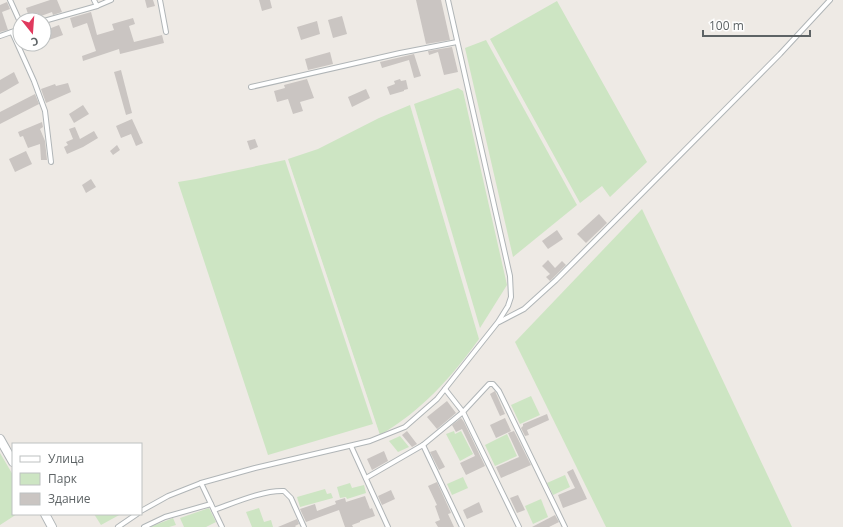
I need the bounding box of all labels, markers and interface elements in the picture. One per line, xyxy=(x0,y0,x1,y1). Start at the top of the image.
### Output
north arrow xyxy=(12,12,52,52)
scale bar xyxy=(703,12,810,38)
text: 100 m xyxy=(709,17,744,34)
text: С xyxy=(30,34,41,50)
legend xyxy=(12,443,142,515)
text: Улица xyxy=(48,450,84,467)
text: Парк xyxy=(48,470,78,487)
text: Здание xyxy=(48,490,91,507)

